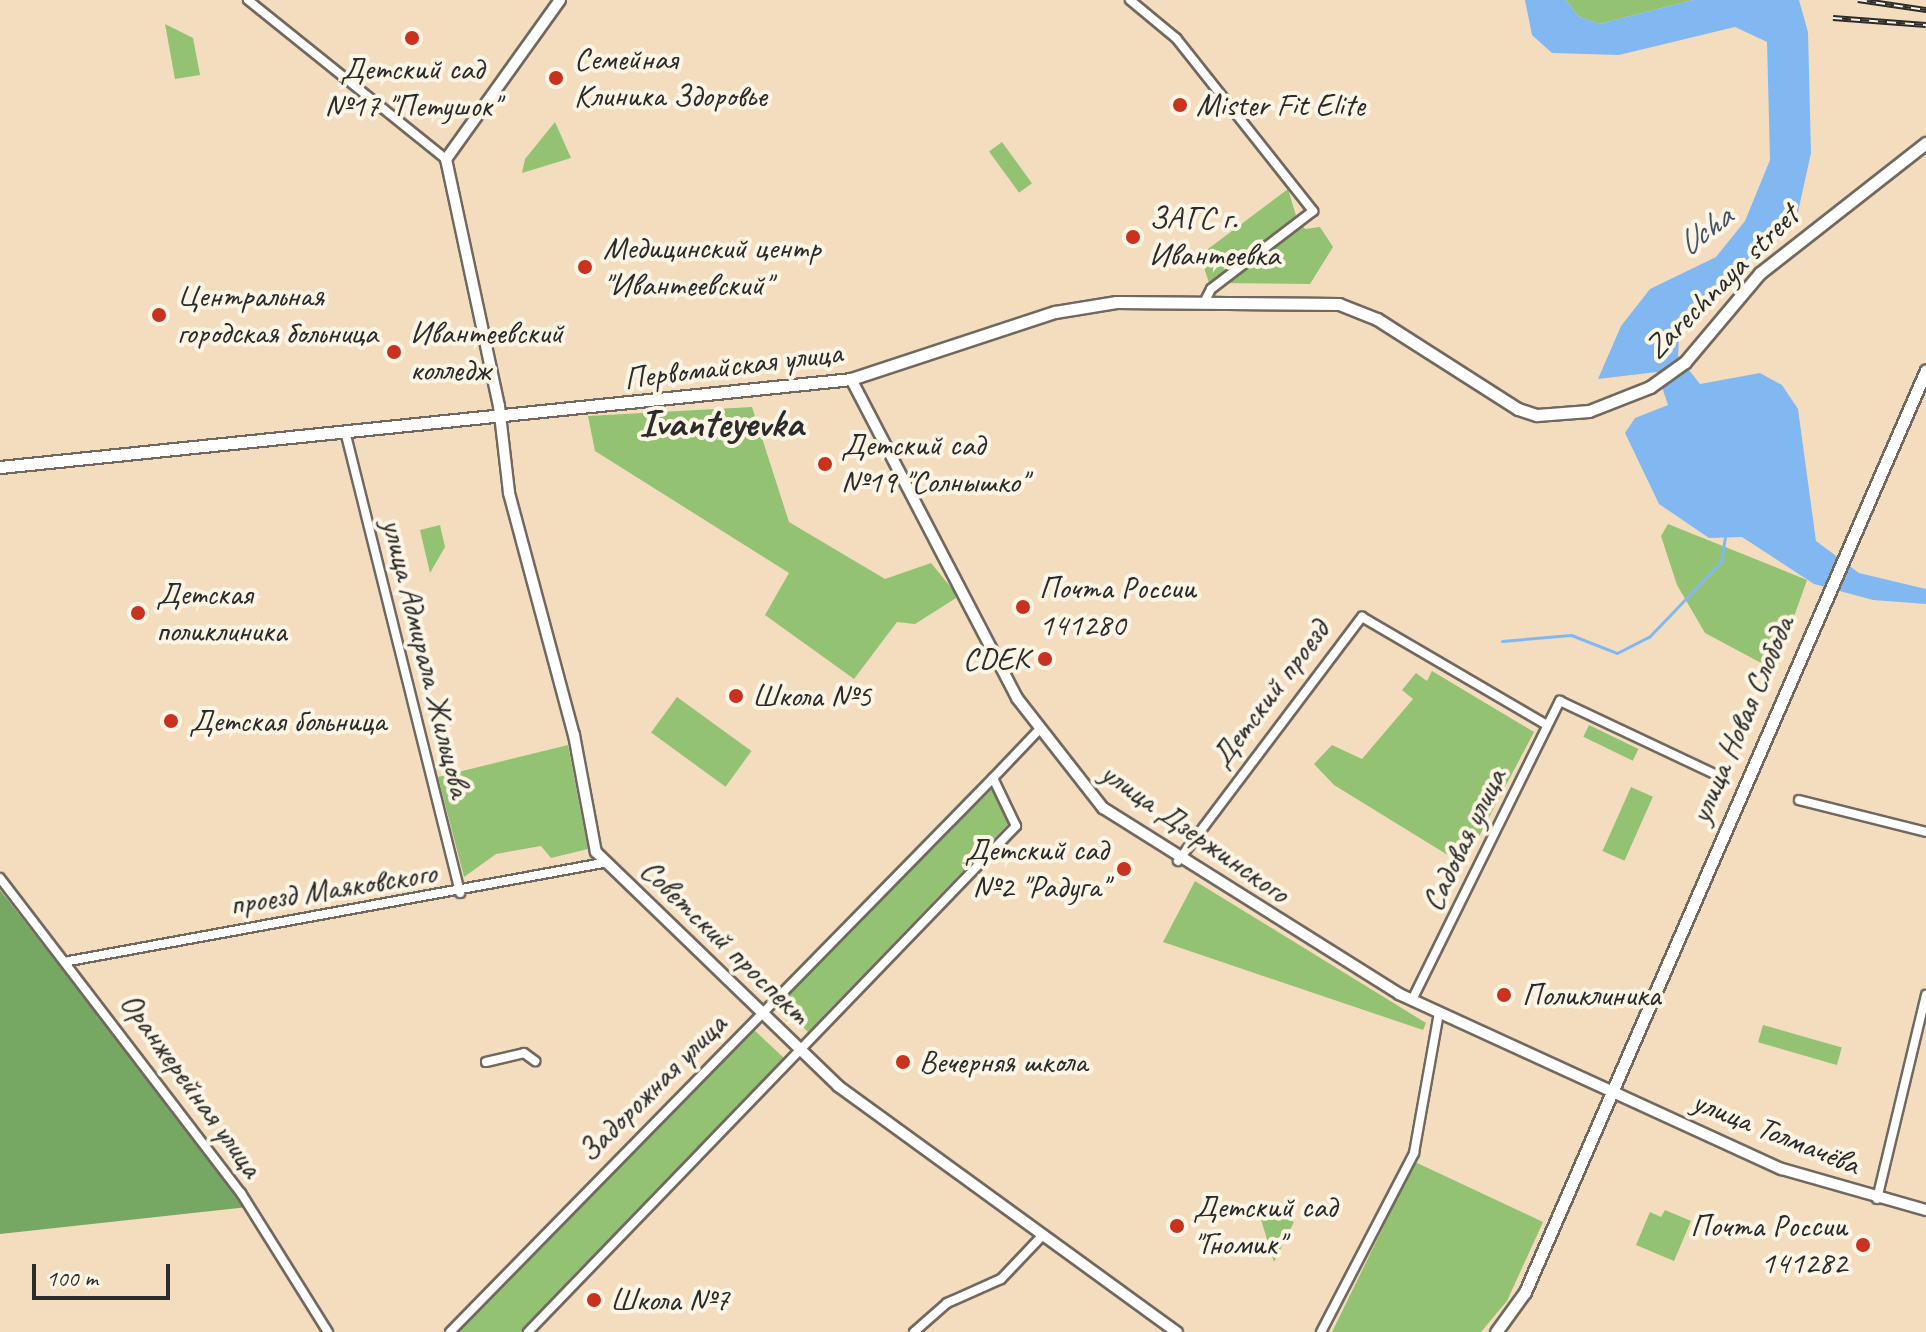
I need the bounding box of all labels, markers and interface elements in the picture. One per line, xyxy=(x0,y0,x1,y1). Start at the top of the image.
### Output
marker: Детский сад №17 "Петушок" xyxy=(403,29,421,47)
place label: Семейная Клиника Здоровье xyxy=(574,41,767,116)
place label: Детский сад №17 "Петушок" xyxy=(324,51,500,126)
marker: Семейная Клиника Здоровье xyxy=(545,67,567,89)
place label: Mister Fit Elite xyxy=(1196,86,1365,124)
marker: Mister Fit Elite xyxy=(1171,96,1189,114)
water label: Ucha xyxy=(1668,196,1740,264)
street label: Zarechnaya street xyxy=(1637,197,1807,367)
place label: ЗАГС г. Ивантеевка xyxy=(1149,200,1280,275)
marker: ЗАГС г. Ивантеевка xyxy=(1124,228,1142,246)
place label: Медицинский центр "Ивантеевский" xyxy=(603,230,821,305)
marker: Медицинский центр "Ивантеевский" xyxy=(574,256,596,278)
place label: Центральная городская больница xyxy=(177,278,379,353)
marker: Центральная городская больница xyxy=(148,304,170,326)
place label: Ивантеевский колледж xyxy=(410,315,563,390)
street label: Первомайская улица xyxy=(621,333,845,399)
marker: Ивантеевский колледж xyxy=(385,343,403,361)
district label: Ivanteyevka xyxy=(639,399,803,447)
place label: Детский сад №19 "Солнышко" xyxy=(841,427,1027,502)
marker: Детский сад №19 "Солнышко" xyxy=(816,455,834,473)
street label: улица Адмирала Жильцова xyxy=(372,513,480,803)
place label: Почта России 141280 xyxy=(1039,570,1194,645)
place label: Детская поликлиника xyxy=(156,576,286,651)
marker: Почта России 141280 xyxy=(1014,598,1032,616)
marker: Детская поликлиника xyxy=(127,602,149,624)
street label: улица Новая Слобода xyxy=(1681,611,1803,829)
street label: Детский проезд xyxy=(1202,613,1338,775)
place label: CDEK xyxy=(963,640,1029,678)
marker: CDEK xyxy=(1036,650,1054,668)
place label: Школа №5 xyxy=(752,677,871,715)
marker: Школа №5 xyxy=(727,687,745,705)
place label: Детская больница xyxy=(189,702,386,740)
marker: Детская больница xyxy=(160,710,182,732)
street label: улица Дзержинского xyxy=(1094,754,1296,912)
street label: Садовая улица xyxy=(1413,762,1515,918)
place label: Детский сад №2 "Радуга" xyxy=(964,832,1108,907)
street label: Советский проспект xyxy=(632,851,818,1033)
street label: проезд Маяковского xyxy=(227,854,439,924)
marker: Детский сад №2 "Радуга" xyxy=(1115,860,1133,878)
place label: Поликлиника xyxy=(1522,976,1660,1014)
street label: Оранжерейная улица xyxy=(110,984,272,1186)
marker: Поликлиника xyxy=(1493,984,1515,1006)
street label: Задорожная улица xyxy=(568,1004,736,1172)
place label: Вечерняя школа xyxy=(919,1043,1087,1081)
marker: Вечерняя школа xyxy=(894,1053,912,1071)
street label: улица Толмачёва xyxy=(1686,1082,1866,1184)
place label: Детский сад "Гномик" xyxy=(1193,1189,1337,1264)
place label: Почта России 141282 xyxy=(1692,1208,1847,1283)
marker: Детский сад "Гномик" xyxy=(1168,1217,1186,1235)
marker: Почта России 141282 xyxy=(1854,1236,1872,1254)
scale bar xyxy=(36,1248,174,1298)
text: 100 m xyxy=(46,1263,98,1293)
place label: Школа №7 xyxy=(610,1281,729,1319)
marker: Школа №7 xyxy=(585,1291,603,1309)

